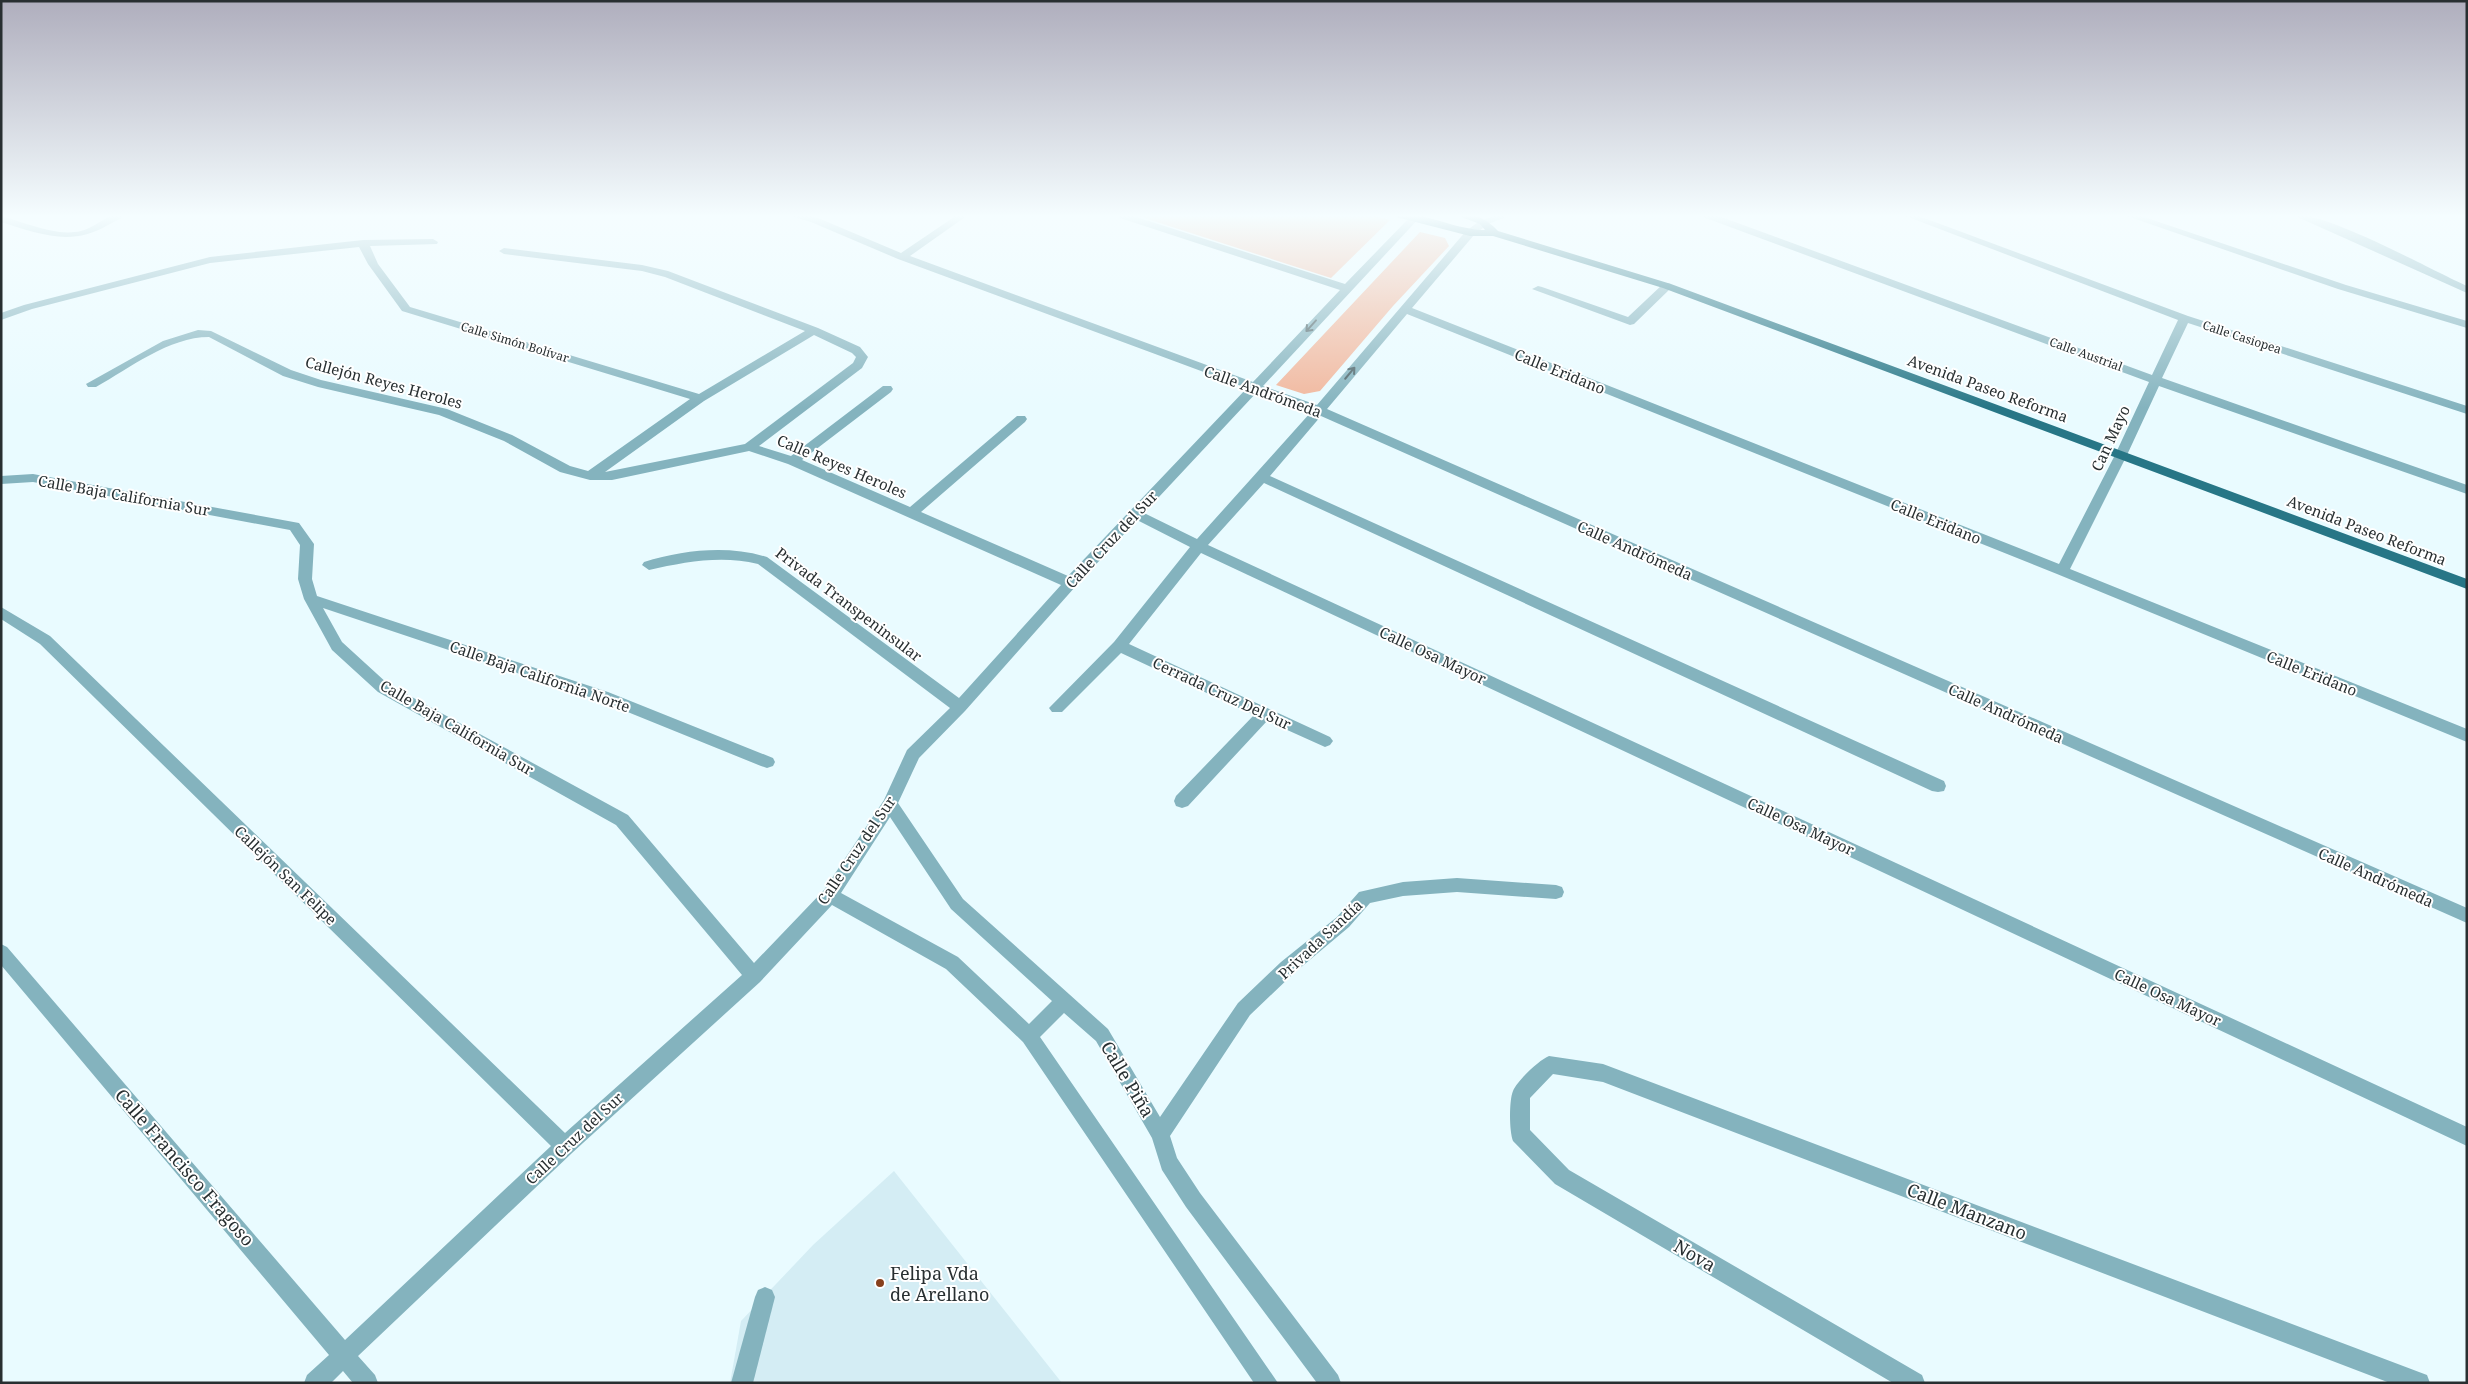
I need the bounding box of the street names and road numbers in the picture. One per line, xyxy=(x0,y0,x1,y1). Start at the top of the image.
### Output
street label: Calle Casiopea xyxy=(2200,316,2284,358)
street label: Calle Simón Bolívar xyxy=(459,317,572,367)
street label: Calle Austrial xyxy=(2047,333,2125,375)
street label: Calle Eridano xyxy=(1512,344,1608,398)
street label: Avenida Paseo Reforma xyxy=(1905,350,2071,426)
street label: Callejón Reyes Heroles xyxy=(303,351,465,413)
street label: Calle Andrómeda xyxy=(1201,360,1325,422)
street label: Can Mayo xyxy=(2086,402,2134,474)
street label: Calle Reyes Heroles xyxy=(774,430,910,502)
street label: Calle Baja California Sur xyxy=(37,470,211,520)
street label: Calle Cruz del Sur xyxy=(1060,486,1162,592)
street label: Avenida Paseo Reforma xyxy=(2285,490,2449,570)
street label: Calle Eridano xyxy=(1888,494,1984,548)
street label: Calle Andrómeda xyxy=(1574,516,1696,584)
street label: Privada Transpeninsular xyxy=(772,542,926,666)
street label: Calle Osa Mayor xyxy=(1376,622,1490,688)
street label: Calle Baja California Norte xyxy=(447,636,633,716)
street label: Calle Eridano xyxy=(2264,646,2360,700)
street label: Cerrada Cruz Del Sur xyxy=(1149,652,1295,734)
street label: Calle Baja California Sur xyxy=(377,675,537,779)
street label: Calle Andrómeda xyxy=(1945,679,2067,747)
street label: Calle Cruz del Sur xyxy=(812,792,900,908)
street label: Calle Osa Mayor xyxy=(1744,793,1858,859)
street label: Callejón San Felipe xyxy=(231,821,341,929)
street label: Calle Andrómeda xyxy=(2315,843,2437,911)
street label: Privada Sandía xyxy=(1274,895,1366,983)
street label: Calle Osa Mayor xyxy=(2111,964,2225,1030)
street label: Calle Piña xyxy=(1096,1036,1160,1122)
street label: Calle Francisco Fragoso xyxy=(110,1083,260,1251)
street label: Calle Cruz del Sur xyxy=(521,1087,627,1189)
street label: Calle Manzano xyxy=(1904,1177,2030,1245)
street label: Nova xyxy=(1670,1233,1720,1277)

